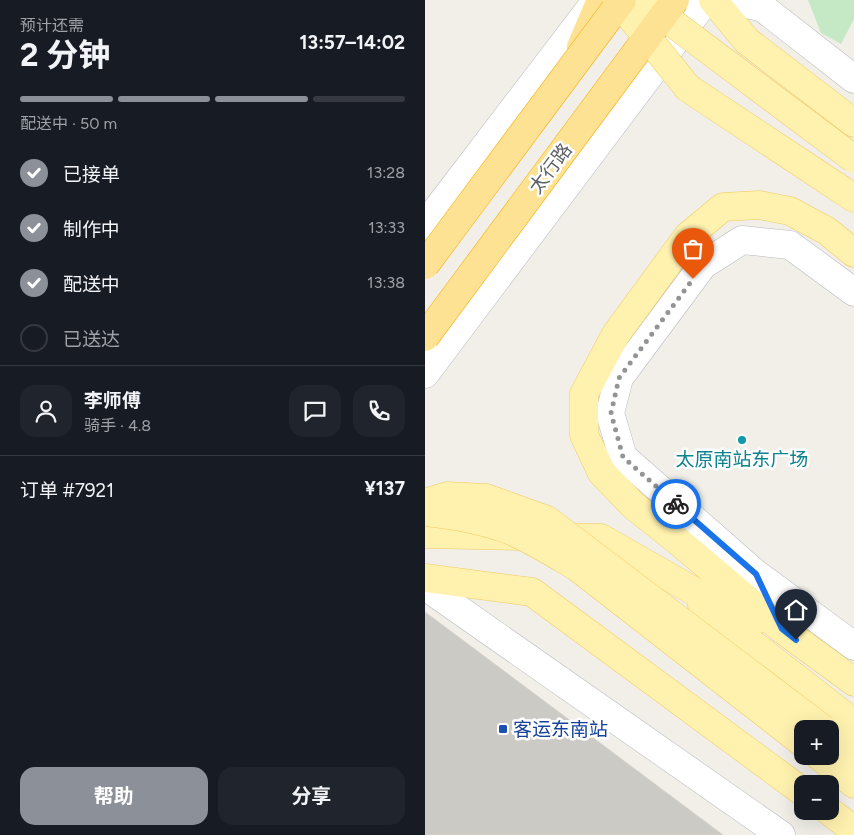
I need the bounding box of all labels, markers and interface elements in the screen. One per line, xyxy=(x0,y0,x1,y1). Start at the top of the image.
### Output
text: 预计还需 xyxy=(20,16,84,35)
text: 13:57–14:02 xyxy=(300,31,405,54)
text: 2 分钟 xyxy=(20,36,110,74)
text: 配送中 · 50 m xyxy=(20,114,117,133)
street label: 太行路 xyxy=(524,139,577,198)
icon: check xyxy=(20,159,48,187)
text: 已接单 xyxy=(63,163,120,186)
text: 13:28 xyxy=(367,163,405,182)
icon: check xyxy=(20,214,48,242)
text: 制作中 xyxy=(63,218,120,241)
text: 13:33 xyxy=(368,218,405,237)
pin xyxy=(672,228,714,279)
icon: bag xyxy=(679,235,707,263)
icon: check xyxy=(20,269,48,297)
text: 配送中 xyxy=(63,273,120,296)
text: 13:38 xyxy=(367,273,405,292)
text: 已送达 xyxy=(63,328,120,351)
button: person xyxy=(20,385,72,437)
button: chat xyxy=(289,385,341,437)
button: phone xyxy=(353,385,405,437)
text: 李师傅 xyxy=(84,389,141,412)
text: 骑手 · 4.8 xyxy=(84,416,151,435)
marker: 太原南站东广场 xyxy=(736,434,748,446)
place label: 太原南站东广场 xyxy=(675,448,809,471)
text: ¥137 xyxy=(365,477,405,500)
text: 订单 #7921 xyxy=(20,479,114,502)
courier xyxy=(651,479,701,529)
icon: bike xyxy=(662,490,690,518)
pin xyxy=(775,589,817,640)
icon: home xyxy=(782,596,810,624)
place label: 客运东南站 xyxy=(513,718,608,741)
map controls xyxy=(794,720,839,820)
button: + xyxy=(794,720,839,765)
marker: 客运东南站 xyxy=(497,723,509,735)
button: 帮助 xyxy=(20,767,208,825)
button: 分享 xyxy=(218,767,405,825)
button: − xyxy=(794,775,839,820)

